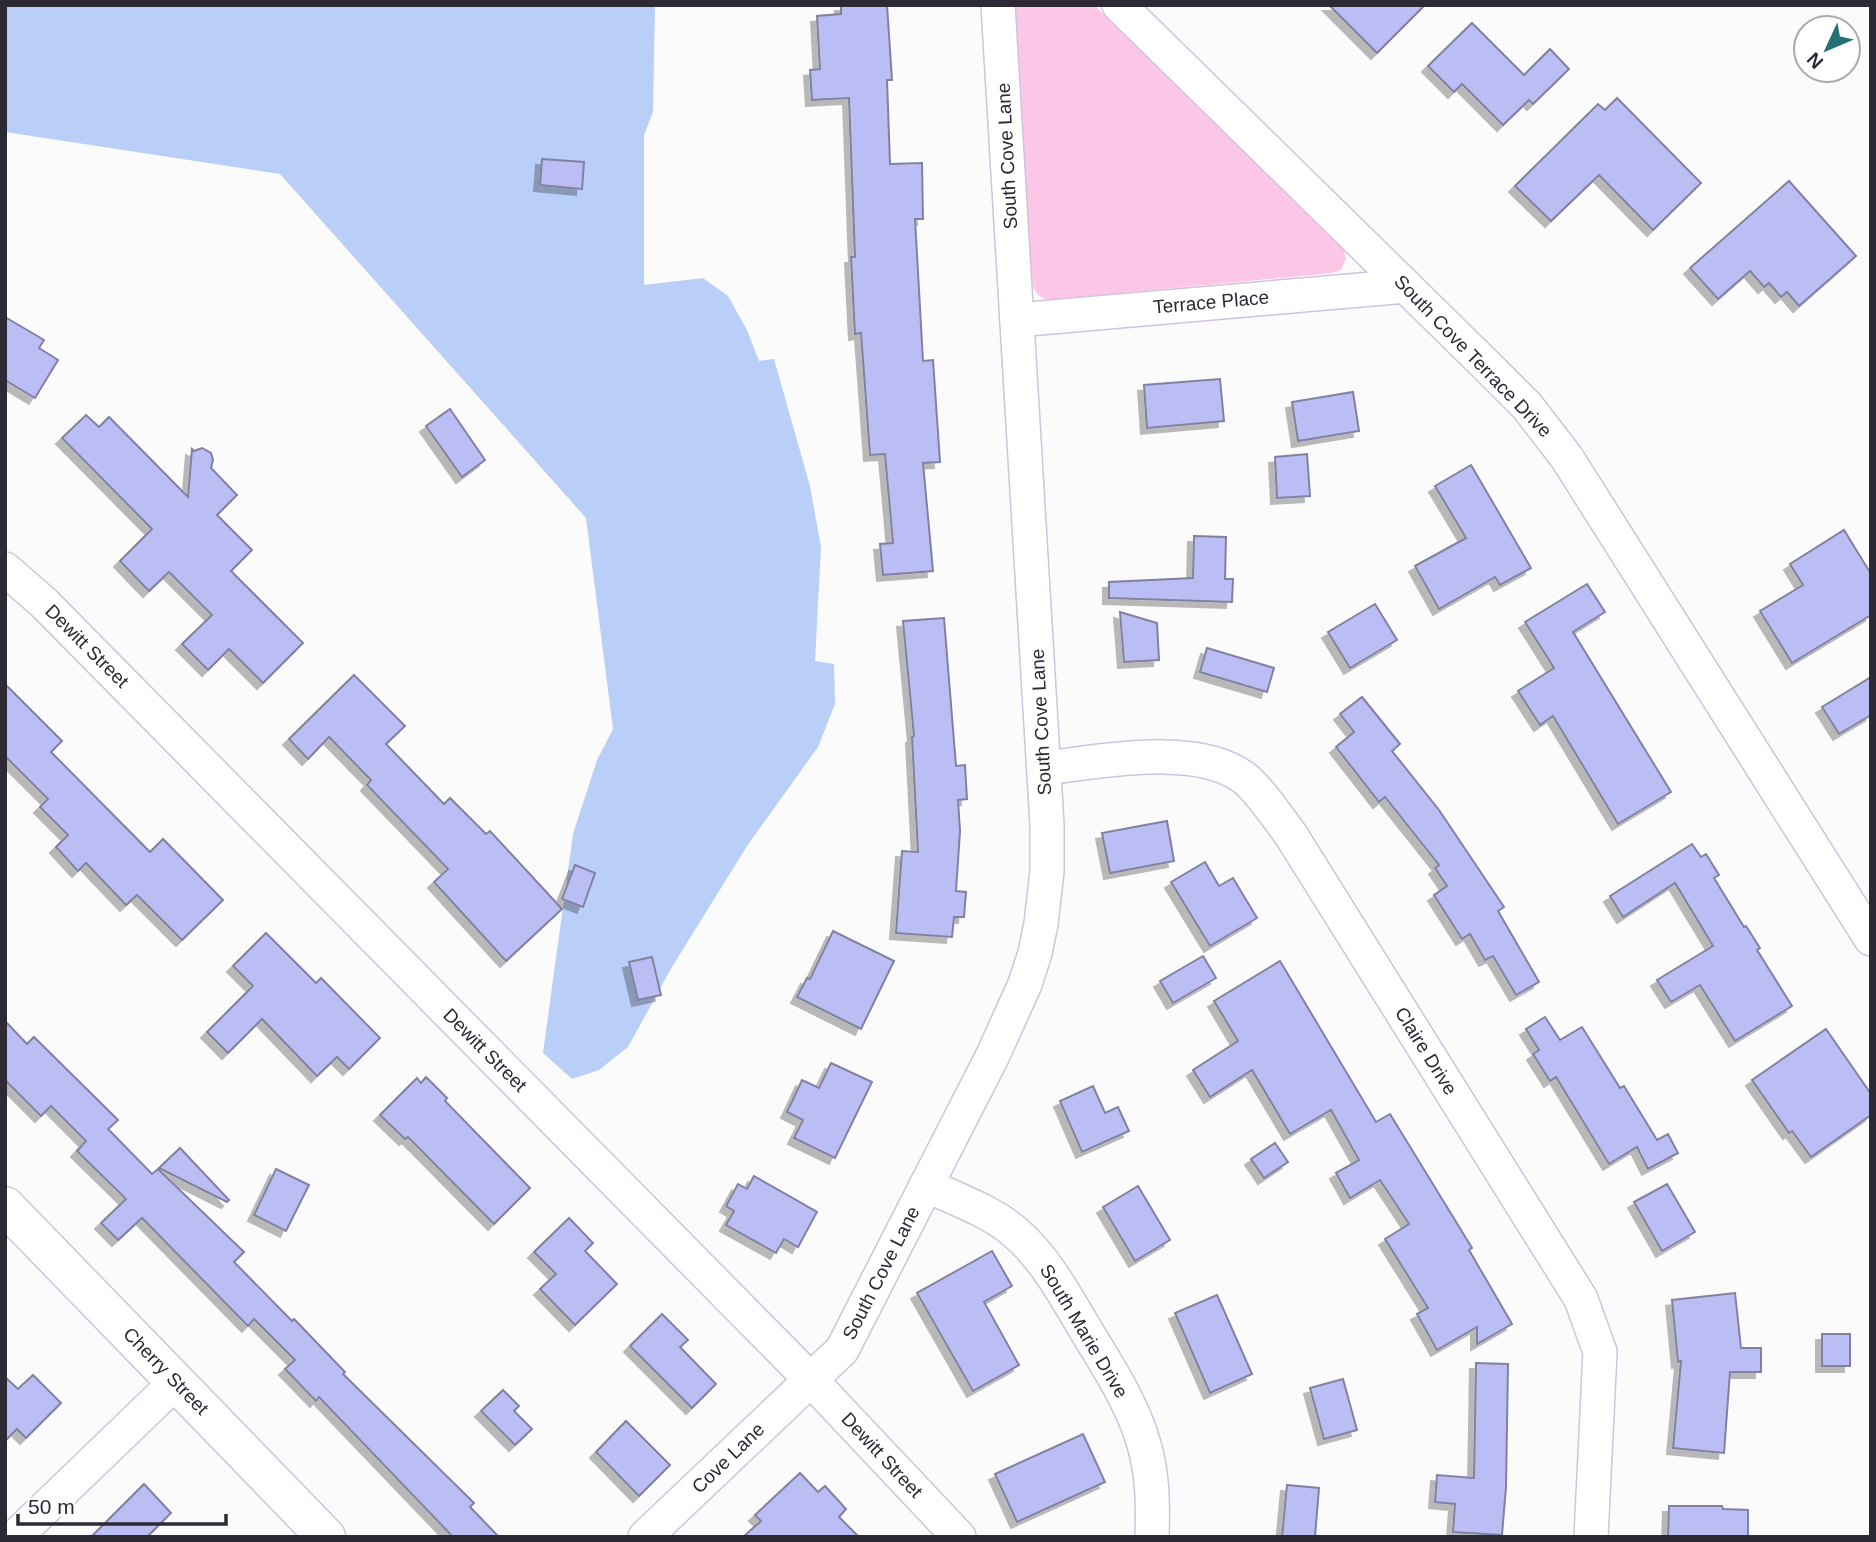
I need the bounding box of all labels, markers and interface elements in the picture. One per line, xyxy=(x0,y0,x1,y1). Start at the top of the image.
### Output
north arrow xyxy=(1792,14,1862,84)
text: N xyxy=(1803,48,1827,73)
street label: South Cove Lane xyxy=(993,82,1021,230)
street label: South Cove Terrace Drive xyxy=(1390,271,1556,441)
street label: Terrace Place xyxy=(1152,286,1270,318)
street label: Dewitt Street xyxy=(41,600,133,692)
street label: South Cove Lane xyxy=(1027,648,1055,796)
street label: Claire Drive xyxy=(1391,1003,1461,1099)
street label: Dewitt Street xyxy=(439,1004,531,1096)
street label: South Cove Lane xyxy=(838,1203,924,1343)
street label: South Marie Drive xyxy=(1036,1260,1132,1402)
street label: Cherry Street xyxy=(119,1323,213,1419)
street label: Dewitt Street xyxy=(837,1408,927,1502)
street label: Cove Lane xyxy=(688,1419,768,1497)
scale bar xyxy=(18,1482,226,1526)
text: 50 m xyxy=(28,1495,75,1518)

